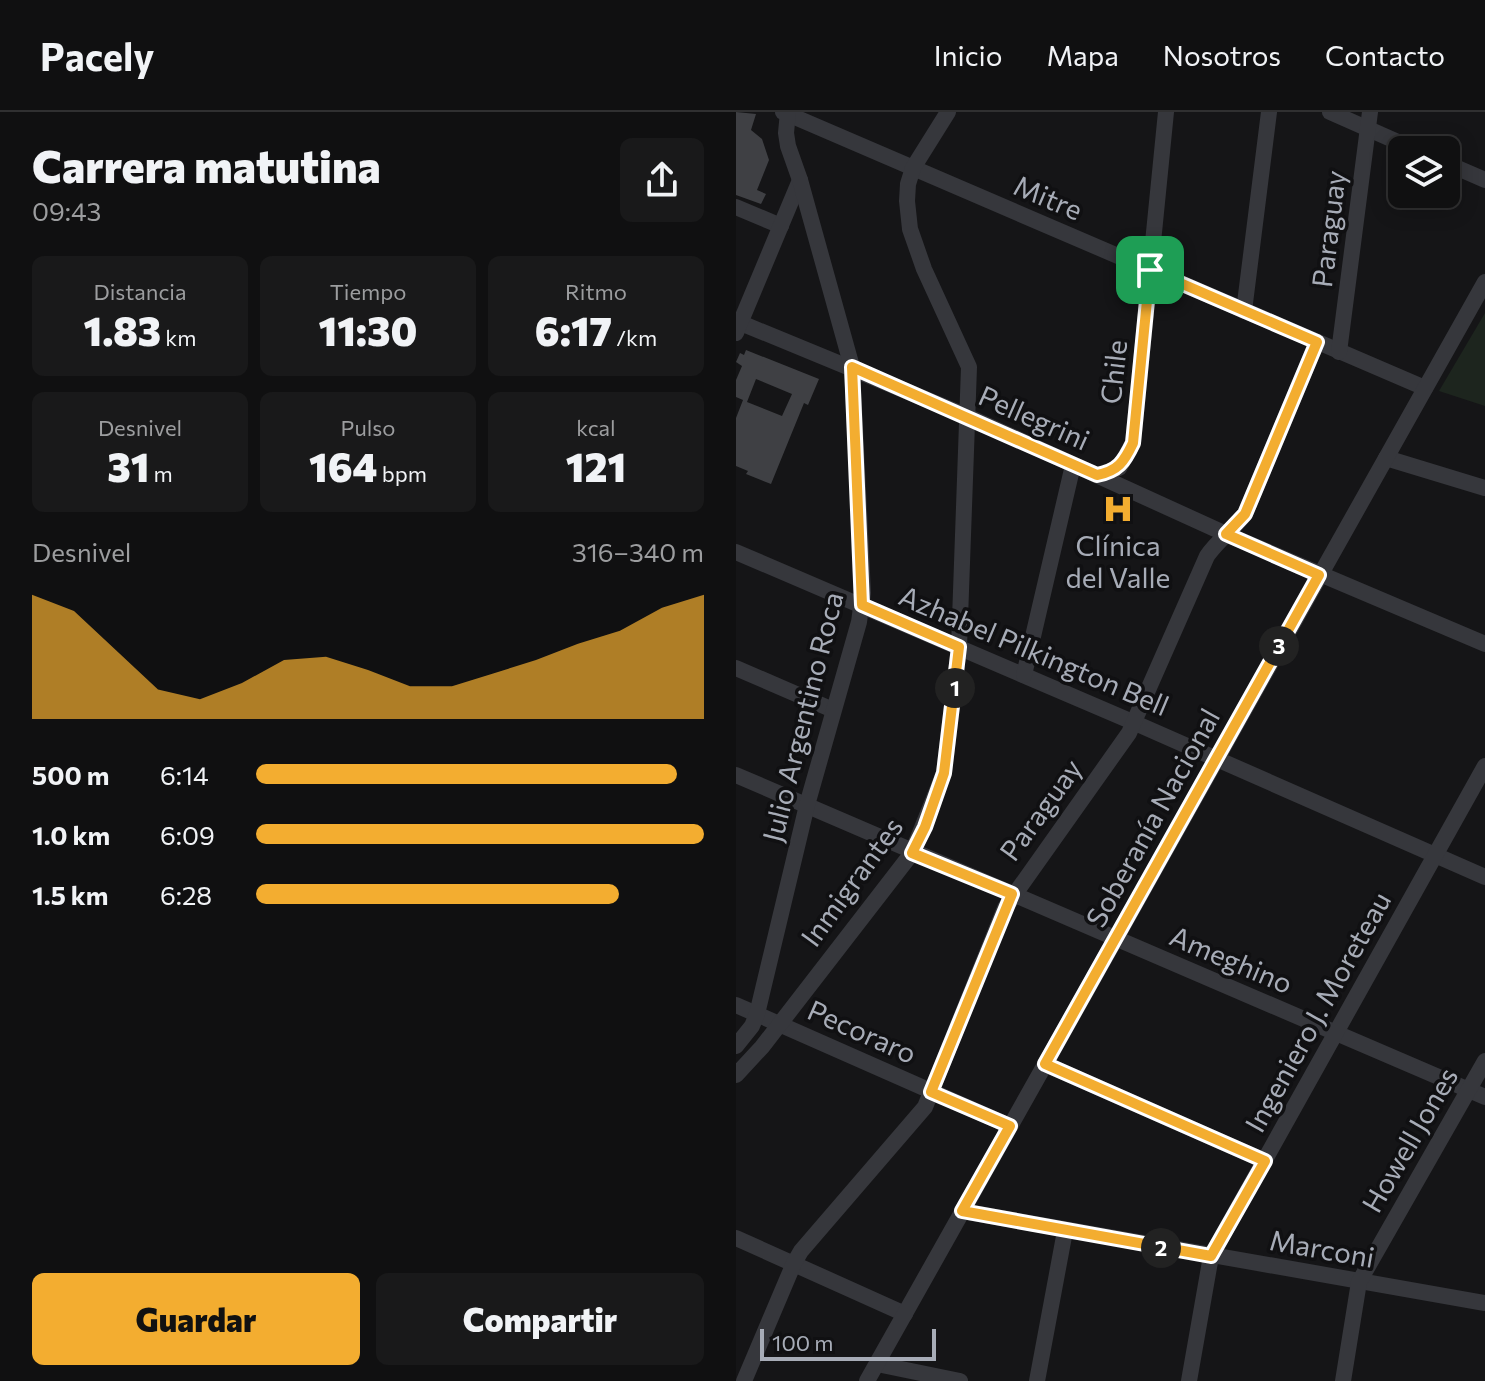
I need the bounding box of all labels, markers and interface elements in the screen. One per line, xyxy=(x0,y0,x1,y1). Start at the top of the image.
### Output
text: Pacely xyxy=(40,32,154,79)
text: Inicio xyxy=(934,38,1002,72)
text: Mapa xyxy=(1046,38,1119,72)
text: Nosotros xyxy=(1163,38,1281,72)
text: Contacto xyxy=(1325,38,1445,72)
map controls xyxy=(1388,136,1460,208)
button: layers xyxy=(1388,136,1460,208)
text: Carrera matutina xyxy=(32,138,381,192)
button: share xyxy=(620,138,704,222)
street label: Mitre xyxy=(1009,168,1088,227)
street label: Paraguay xyxy=(1304,169,1352,289)
text: 09:43 xyxy=(32,195,101,226)
pin xyxy=(1116,236,1184,304)
icon: arrive xyxy=(1128,248,1172,292)
text: Distancia xyxy=(94,278,186,305)
text: Tiempo xyxy=(330,278,406,305)
text: Ritmo xyxy=(565,278,627,305)
text: 1.83 xyxy=(84,305,161,354)
text: 11:30 xyxy=(319,305,417,354)
text: 6:17 xyxy=(535,305,612,354)
text: km xyxy=(161,324,196,351)
text: /km xyxy=(612,324,657,351)
street label: Chile xyxy=(1093,338,1133,406)
street label: Pellegrini xyxy=(974,378,1095,457)
text: Desnivel xyxy=(98,414,182,441)
text: Pulso xyxy=(341,414,395,441)
text: kcal xyxy=(576,414,616,441)
text: 31 xyxy=(107,441,149,490)
text: 164 xyxy=(309,441,377,490)
text: 121 xyxy=(566,441,626,490)
text: m xyxy=(149,460,173,487)
text: bpm xyxy=(377,460,427,487)
hospital icon: Clínica del Valle xyxy=(1101,492,1135,526)
place label: Clínica del Valle xyxy=(1066,528,1170,594)
text: Desnivel xyxy=(32,536,131,567)
text: 316–340 m xyxy=(572,536,704,567)
street label: Azhabel Pilkington Bell xyxy=(894,578,1174,722)
street label: Julio Argentino Roca xyxy=(755,588,850,845)
pin: 3 xyxy=(1259,626,1299,666)
text: 3 xyxy=(1273,632,1285,659)
pin: 1 xyxy=(935,668,975,708)
text: 1 xyxy=(950,674,960,701)
street label: Soberanía Nacional xyxy=(1078,702,1226,933)
street label: Paraguay xyxy=(992,752,1088,867)
text: 500 m xyxy=(32,759,109,790)
text: 6:14 xyxy=(160,759,209,790)
street label: Inmigrantes xyxy=(793,810,909,953)
text: 1.0 km xyxy=(32,819,110,850)
text: 6:09 xyxy=(160,819,215,850)
text: 1.5 km xyxy=(32,879,108,910)
text: 6:28 xyxy=(160,879,212,910)
street label: Ingeniero J. Moreteau xyxy=(1237,885,1397,1138)
street label: Ameghino xyxy=(1165,918,1298,1000)
street label: Pecoraro xyxy=(803,992,922,1070)
street label: Howell Jones xyxy=(1354,1061,1464,1218)
street label: Marconi xyxy=(1267,1222,1377,1274)
pin: 2 xyxy=(1141,1228,1181,1268)
text: 2 xyxy=(1155,1234,1167,1261)
button: Guardar xyxy=(32,1273,360,1365)
button: Compartir xyxy=(376,1273,704,1365)
scale bar xyxy=(760,1325,936,1361)
text: 100 m xyxy=(772,1329,834,1356)

